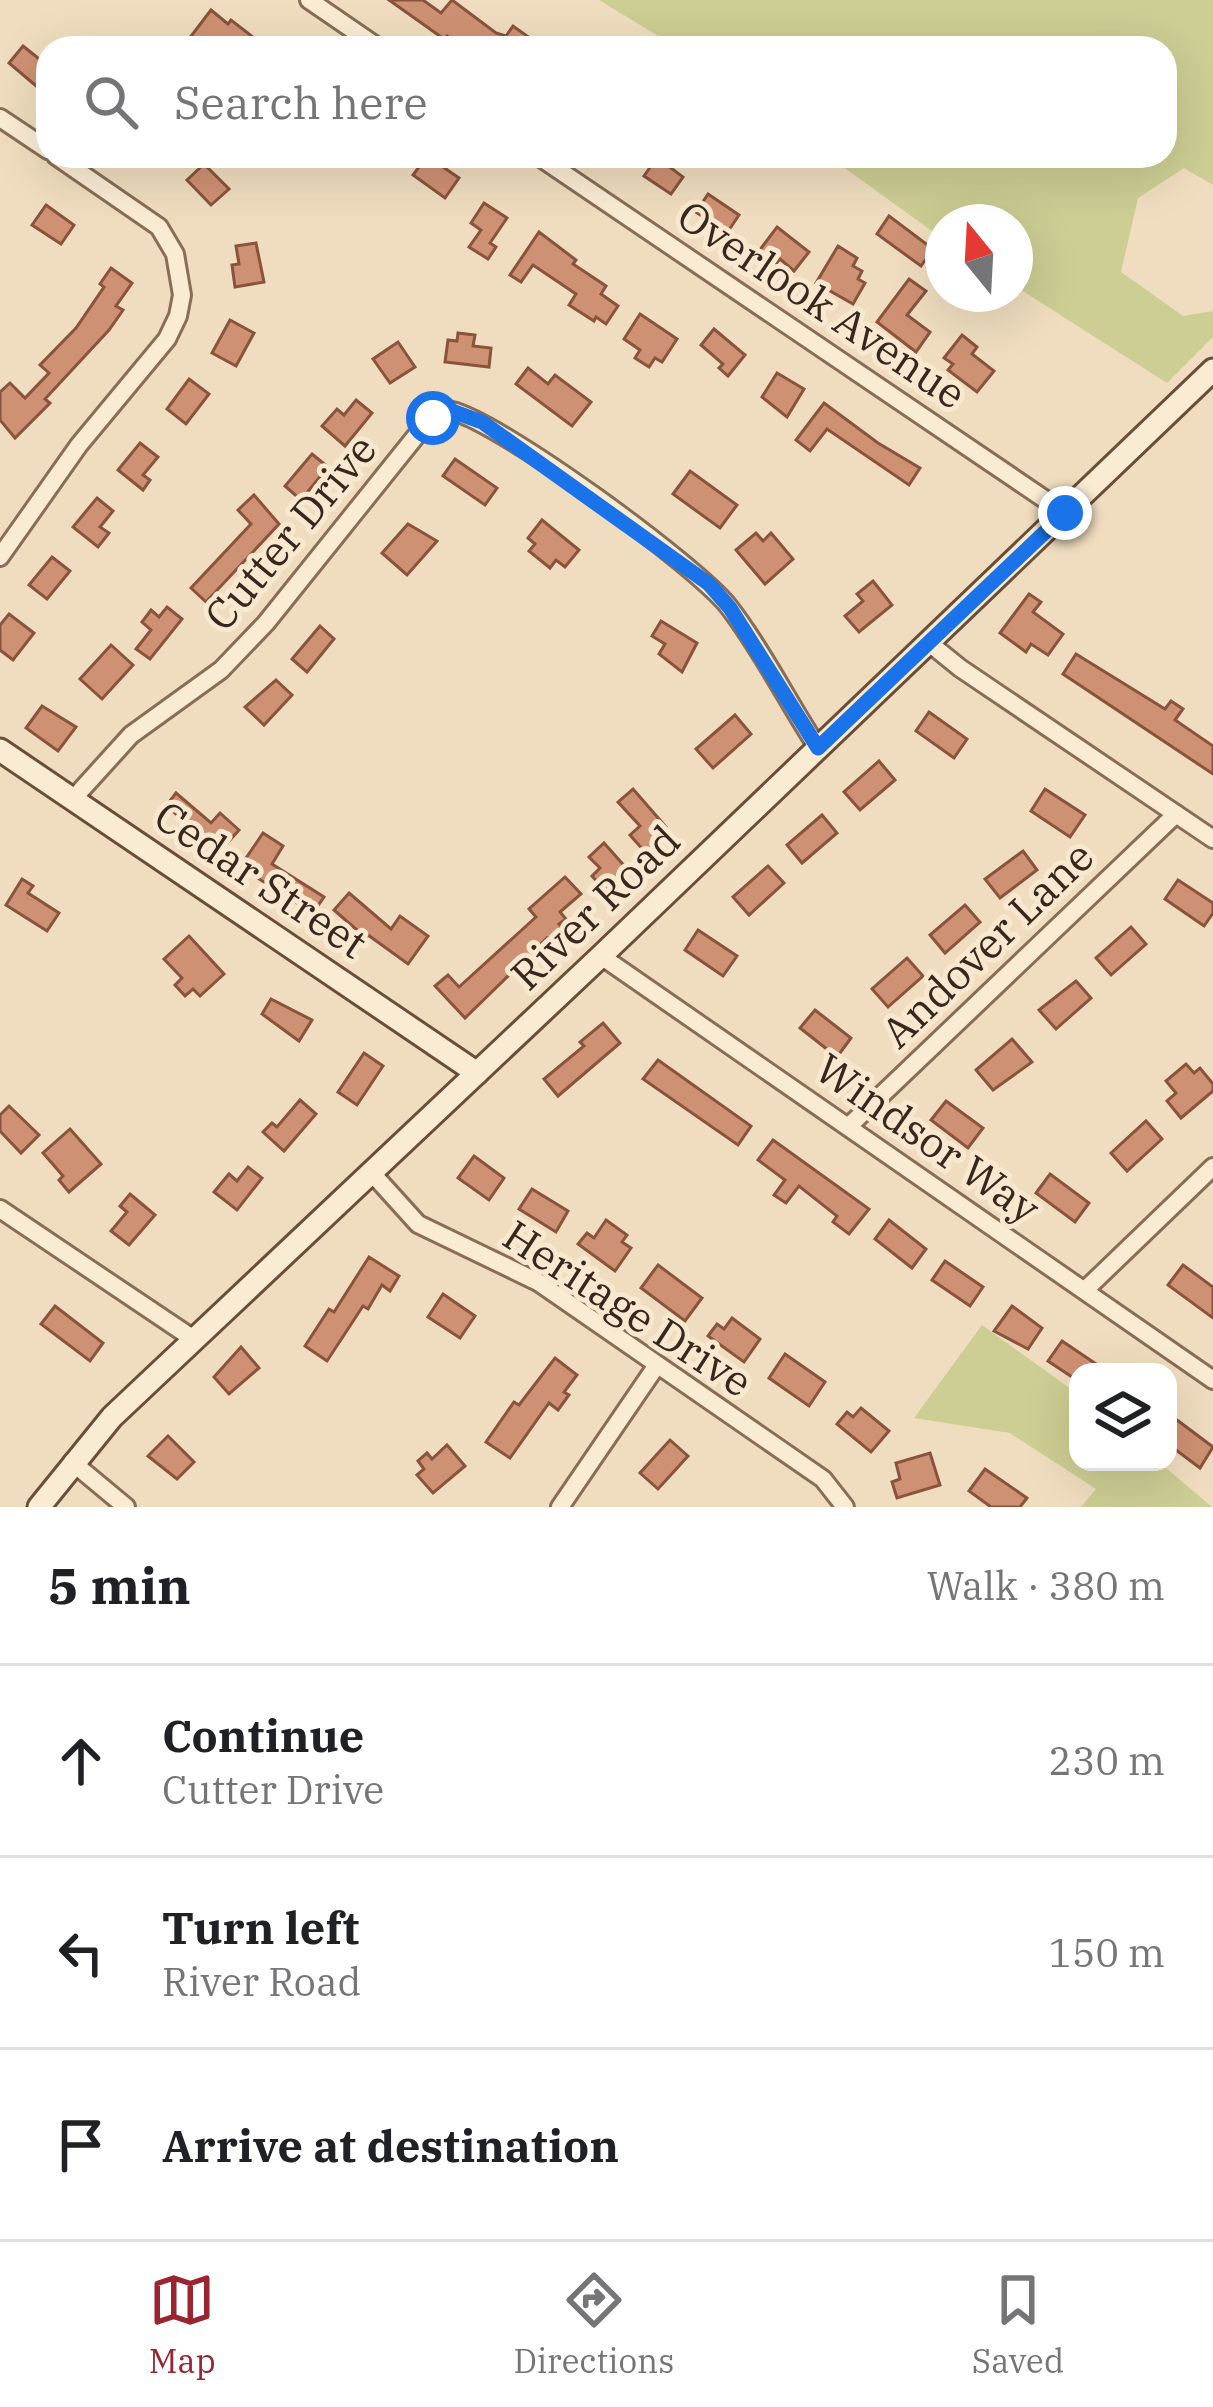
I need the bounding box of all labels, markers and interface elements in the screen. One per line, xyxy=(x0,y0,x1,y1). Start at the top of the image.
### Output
search box xyxy=(36,36,1177,168)
icon: search xyxy=(78,69,144,135)
text: Search here xyxy=(174,73,428,131)
street label: Overlook Avenue xyxy=(667,187,977,421)
north arrow xyxy=(925,204,1033,312)
route start xyxy=(406,391,460,445)
street label: Cutter Drive xyxy=(192,423,388,641)
route end xyxy=(1038,486,1092,540)
street label: Cedar Street xyxy=(144,788,378,970)
street label: River Road xyxy=(499,813,691,1001)
street label: Andover Lane xyxy=(869,829,1105,1059)
street label: Windsor Way xyxy=(805,1041,1051,1236)
street label: Heritage Drive xyxy=(493,1207,763,1409)
map controls xyxy=(1069,1363,1177,1471)
button: layers xyxy=(1069,1363,1177,1471)
text: 5 min xyxy=(48,1552,191,1618)
text: Walk · 380 m xyxy=(927,1560,1165,1611)
text: Continue xyxy=(162,1706,364,1764)
icon: ahead xyxy=(48,1728,114,1794)
text: 230 m xyxy=(1049,1735,1165,1786)
text: Cutter Drive xyxy=(162,1764,384,1815)
text: Turn left xyxy=(162,1898,359,1956)
icon: left xyxy=(48,1920,114,1986)
text: 150 m xyxy=(1049,1927,1165,1978)
text: River Road xyxy=(162,1956,361,2007)
icon: arrive xyxy=(48,2112,114,2178)
text: Arrive at destination xyxy=(162,2116,619,2174)
tab: Map xyxy=(149,2267,216,2382)
tab: Directions xyxy=(513,2267,674,2382)
tab: Saved xyxy=(972,2267,1064,2382)

